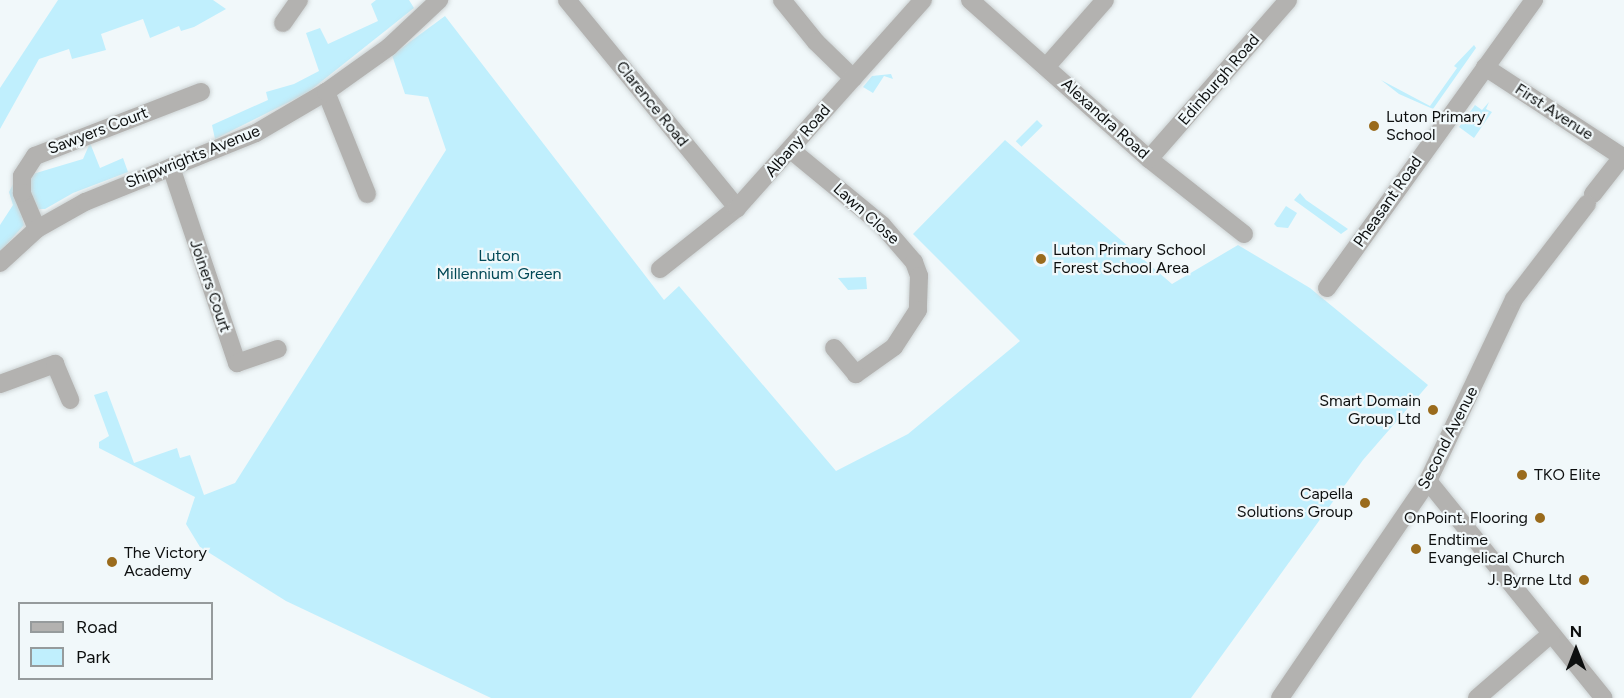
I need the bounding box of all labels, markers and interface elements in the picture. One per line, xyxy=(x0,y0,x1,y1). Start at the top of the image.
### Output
street label: Edinburgh Road xyxy=(1174,31,1264,129)
street label: Clarence Road xyxy=(612,57,692,151)
street label: Alexandra Road xyxy=(1057,75,1153,163)
street label: First Avenue xyxy=(1511,80,1597,144)
street label: Albany Road xyxy=(761,101,835,181)
street label: Sawyers Court xyxy=(45,103,151,159)
place label: Luton Primary School xyxy=(1386,107,1485,145)
marker: Luton Primary School xyxy=(1367,119,1381,133)
street label: Shipwrights Avenue xyxy=(123,121,263,193)
street label: Pheasant Road xyxy=(1350,153,1426,251)
street label: Lawn Close xyxy=(829,179,903,249)
street label: Joiners Court xyxy=(185,237,235,335)
place label: Luton Primary School Forest School Area xyxy=(1053,240,1206,278)
park label: Luton Millennium Green xyxy=(436,246,562,284)
marker: Luton Primary School Forest School Area xyxy=(1034,252,1048,266)
street label: Second Avenue xyxy=(1414,383,1482,493)
place label: Smart Domain Group Ltd xyxy=(1319,391,1421,429)
marker: Smart Domain Group Ltd xyxy=(1426,403,1440,417)
place label: TKO Elite xyxy=(1534,465,1600,485)
marker: TKO Elite xyxy=(1515,468,1529,482)
place label: Capella Solutions Group xyxy=(1237,484,1353,522)
marker: Capella Solutions Group xyxy=(1358,496,1372,510)
place label: OnPoint. Flooring xyxy=(1404,508,1528,528)
marker: OnPoint. Flooring xyxy=(1533,511,1547,525)
place label: Endtime Evangelical Church xyxy=(1428,530,1565,568)
marker: Endtime Evangelical Church xyxy=(1409,542,1423,556)
place label: The Victory Academy xyxy=(124,543,207,581)
marker: The Victory Academy xyxy=(105,555,119,569)
place label: J. Byrne Ltd xyxy=(1488,570,1572,590)
marker: J. Byrne Ltd xyxy=(1577,573,1591,587)
legend xyxy=(18,602,213,680)
text: Road xyxy=(76,616,117,638)
north arrow xyxy=(1546,620,1606,680)
text: N xyxy=(1570,622,1582,641)
text: Park xyxy=(76,646,110,668)

